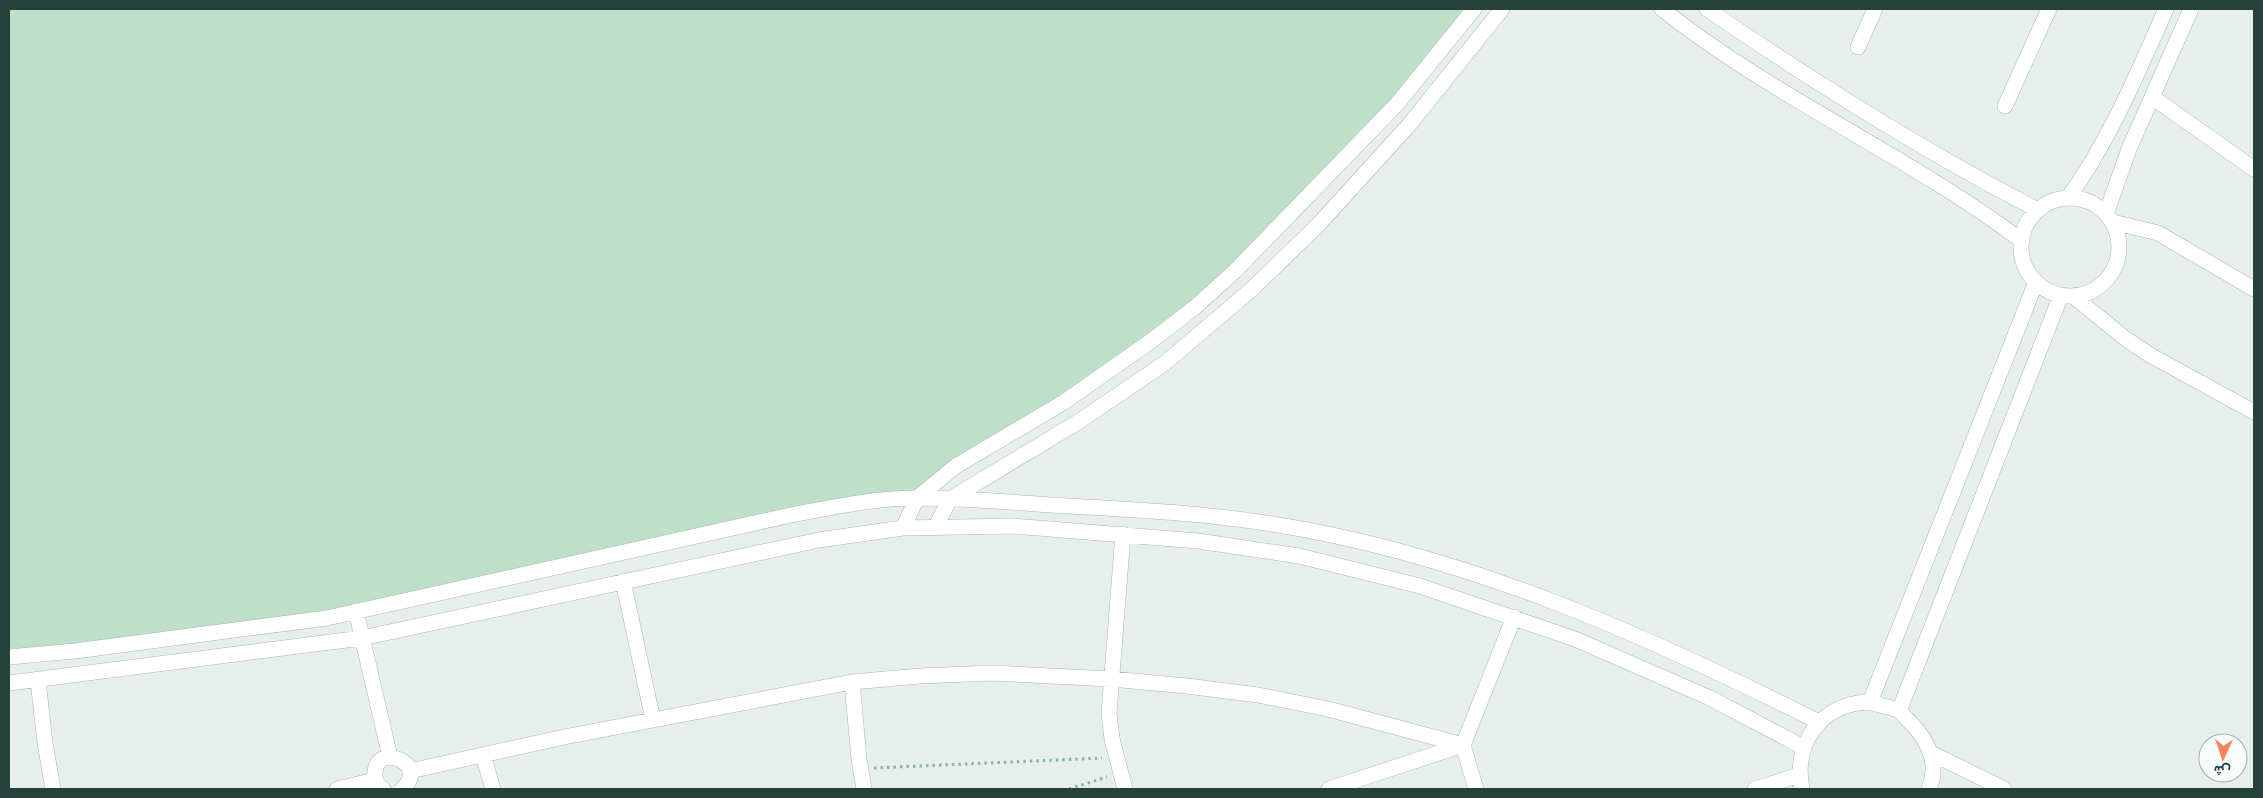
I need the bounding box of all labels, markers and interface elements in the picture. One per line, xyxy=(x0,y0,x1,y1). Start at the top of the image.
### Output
north arrow xyxy=(2198,733,2248,783)
text: ش xyxy=(2213,762,2231,780)

